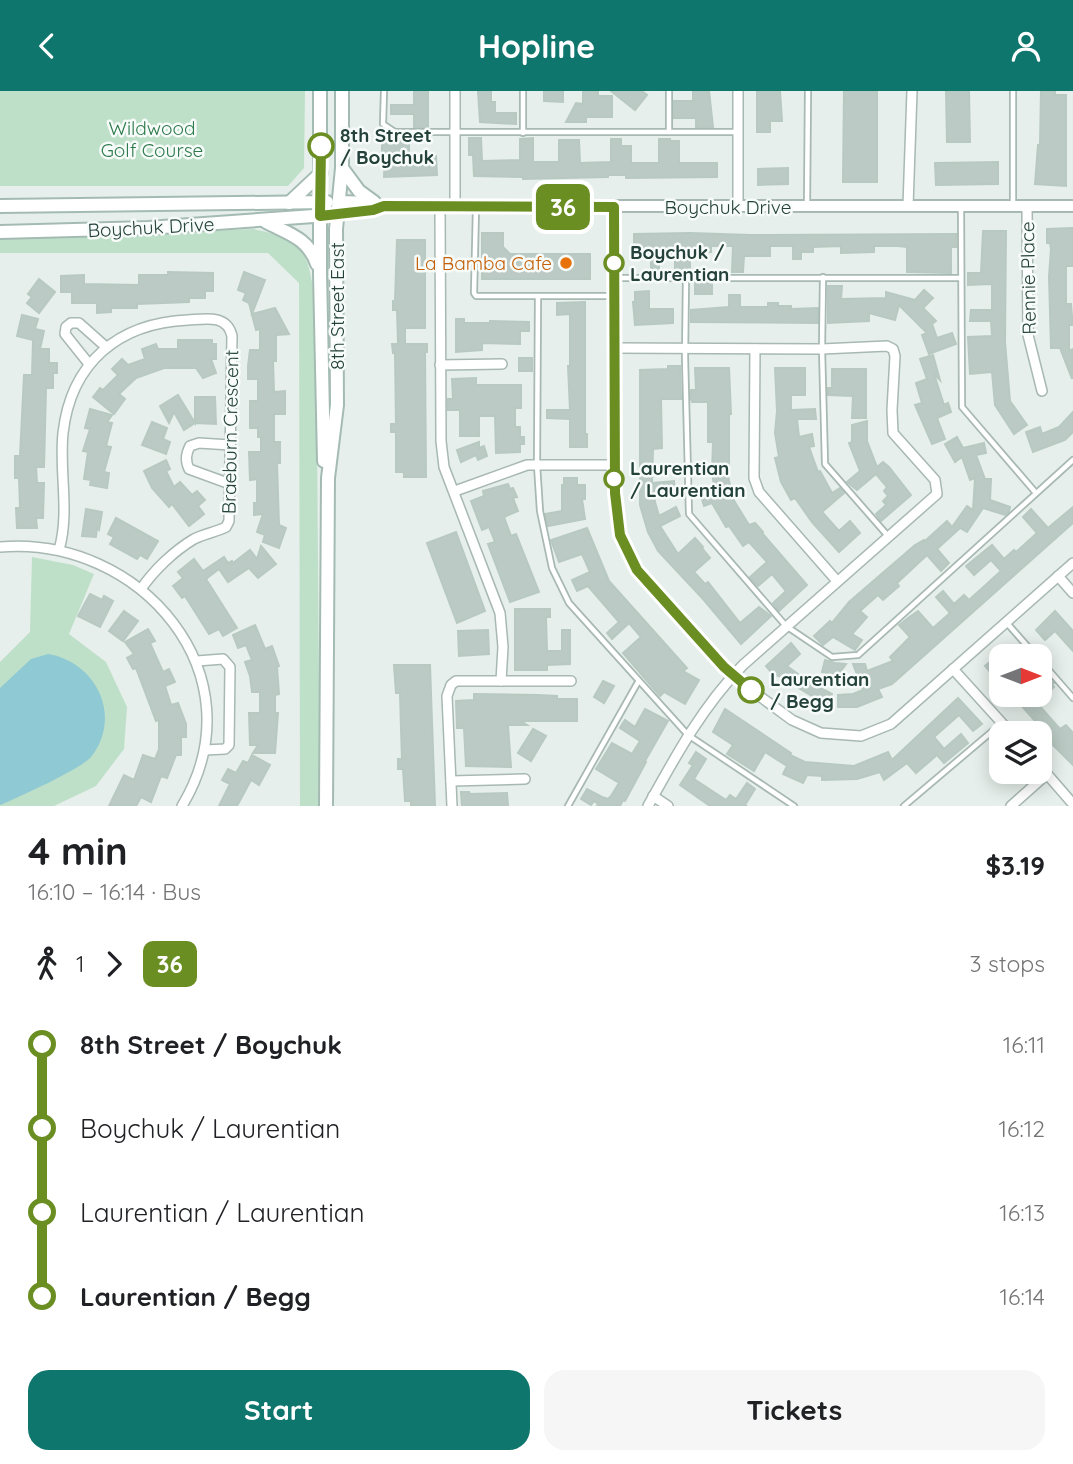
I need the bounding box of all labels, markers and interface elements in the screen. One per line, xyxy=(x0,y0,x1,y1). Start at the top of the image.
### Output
text: Hopline xyxy=(478,26,595,66)
icon: back xyxy=(28,27,66,65)
icon: person xyxy=(1007,27,1045,65)
park label: Wildwood Golf Course xyxy=(101,116,203,162)
place label: 8th Street / Boychuk xyxy=(340,123,435,169)
marker: 8th Street / Boychuk xyxy=(308,133,334,159)
line badge: 36 xyxy=(532,184,594,230)
text: 36 xyxy=(550,192,576,222)
street label: Boychuk Drive xyxy=(664,195,792,219)
street label: Boychuk Drive xyxy=(87,212,215,242)
street label: Rennie Place xyxy=(1015,221,1041,335)
place label: Boychuk / Laurentian xyxy=(630,240,729,286)
street label: 8th Street East xyxy=(325,242,349,370)
place label: La Bamba Cafe xyxy=(415,251,552,275)
marker: Boychuk / Laurentian xyxy=(604,253,624,273)
marker: La Bamba Cafe xyxy=(558,255,574,271)
street label: Braeburn Crescent xyxy=(217,350,243,514)
place label: Laurentian / Laurentian xyxy=(630,456,746,502)
marker: Laurentian / Laurentian xyxy=(604,469,624,489)
north arrow xyxy=(989,644,1052,707)
map controls xyxy=(989,644,1052,784)
place label: Laurentian / Begg xyxy=(770,667,869,713)
marker: Laurentian / Begg xyxy=(738,677,764,703)
button: layers xyxy=(989,721,1052,784)
text: 4 min xyxy=(28,827,128,875)
text: $3.19 xyxy=(985,849,1045,882)
text: 16:10 – 16:14 · Bus xyxy=(28,877,201,906)
icon: walk xyxy=(28,945,66,983)
icon: forward xyxy=(95,945,133,983)
text: 1 xyxy=(76,949,85,978)
text: 36 xyxy=(157,949,183,979)
text: 3 stops xyxy=(970,949,1045,978)
text: 8th Street / Boychuk xyxy=(80,1028,342,1061)
text: 16:11 xyxy=(1003,1030,1045,1059)
text: Boychuk / Laurentian xyxy=(80,1112,340,1145)
text: 16:12 xyxy=(999,1114,1045,1143)
text: Laurentian / Laurentian xyxy=(80,1196,365,1229)
text: 16:13 xyxy=(999,1198,1045,1227)
text: Laurentian / Begg xyxy=(80,1280,311,1313)
text: 16:14 xyxy=(1000,1282,1045,1311)
button: Start xyxy=(28,1370,530,1450)
button: Tickets xyxy=(544,1370,1045,1450)

